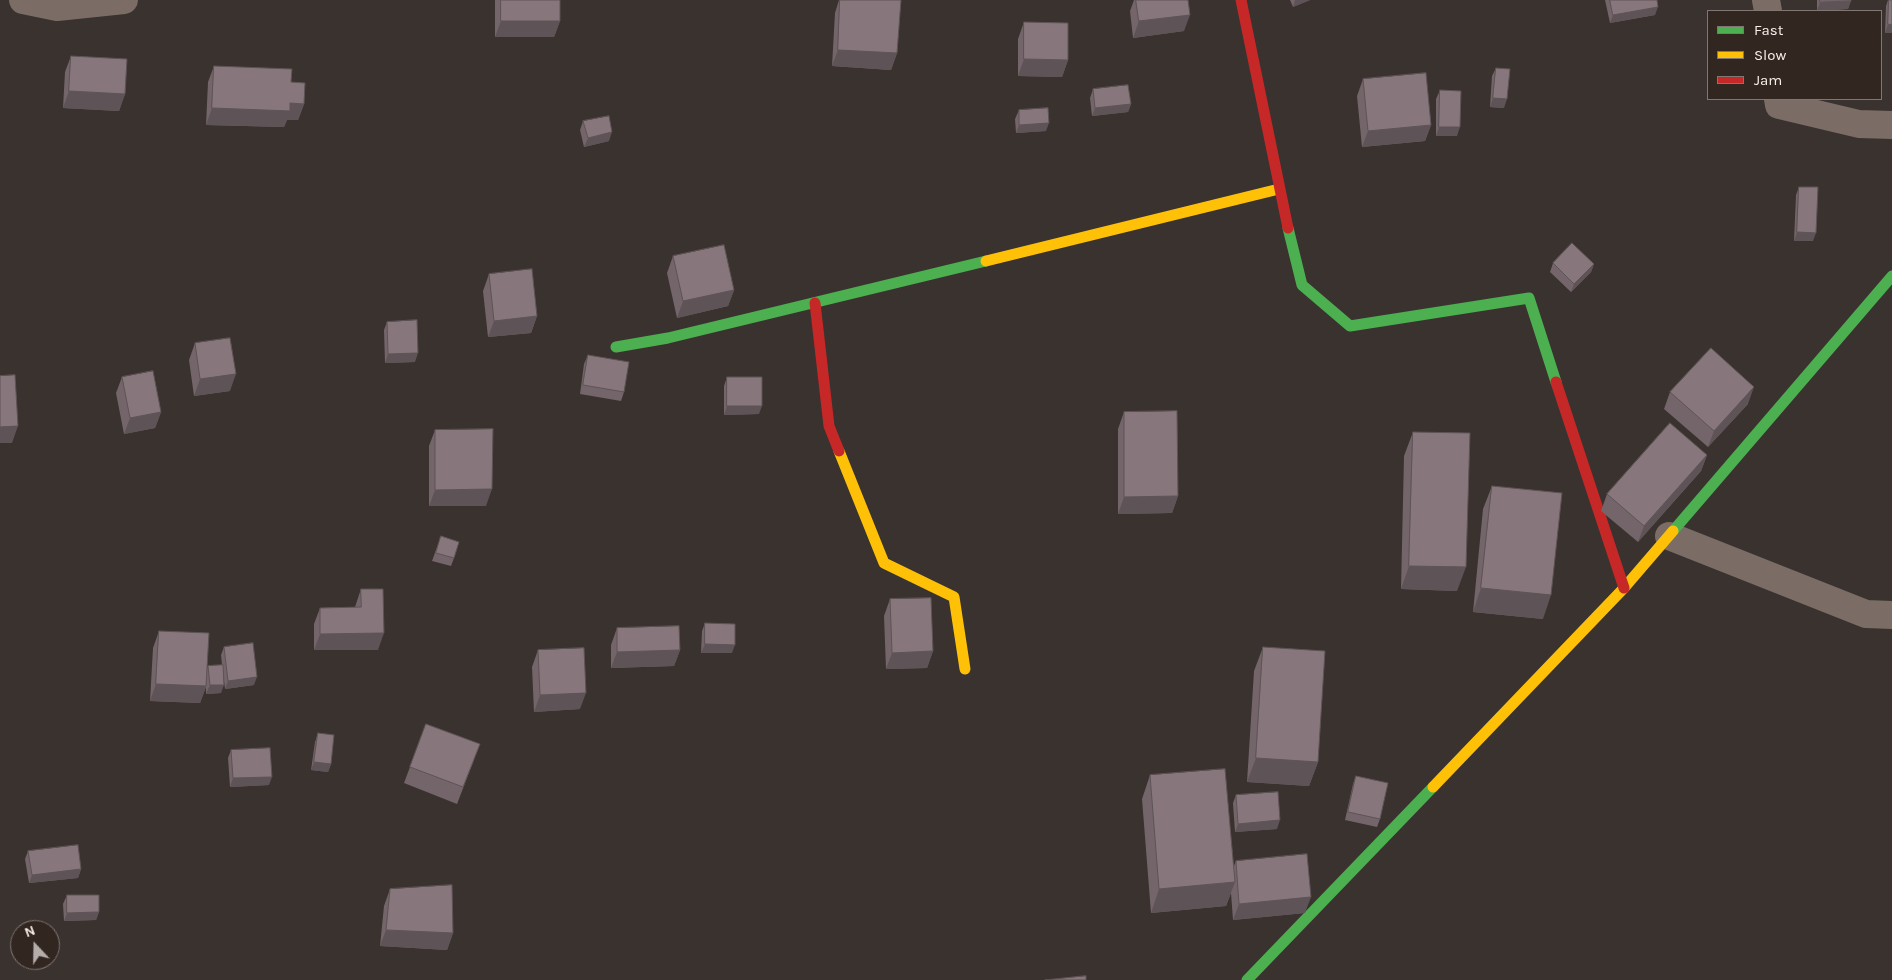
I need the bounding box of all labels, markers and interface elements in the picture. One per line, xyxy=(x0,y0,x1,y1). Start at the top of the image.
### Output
legend xyxy=(1707,10,1882,100)
text: Fast xyxy=(1754,21,1783,39)
text: Slow xyxy=(1754,46,1786,64)
text: Jam xyxy=(1754,71,1782,89)
north arrow xyxy=(10,920,60,970)
text: N xyxy=(22,922,38,941)

